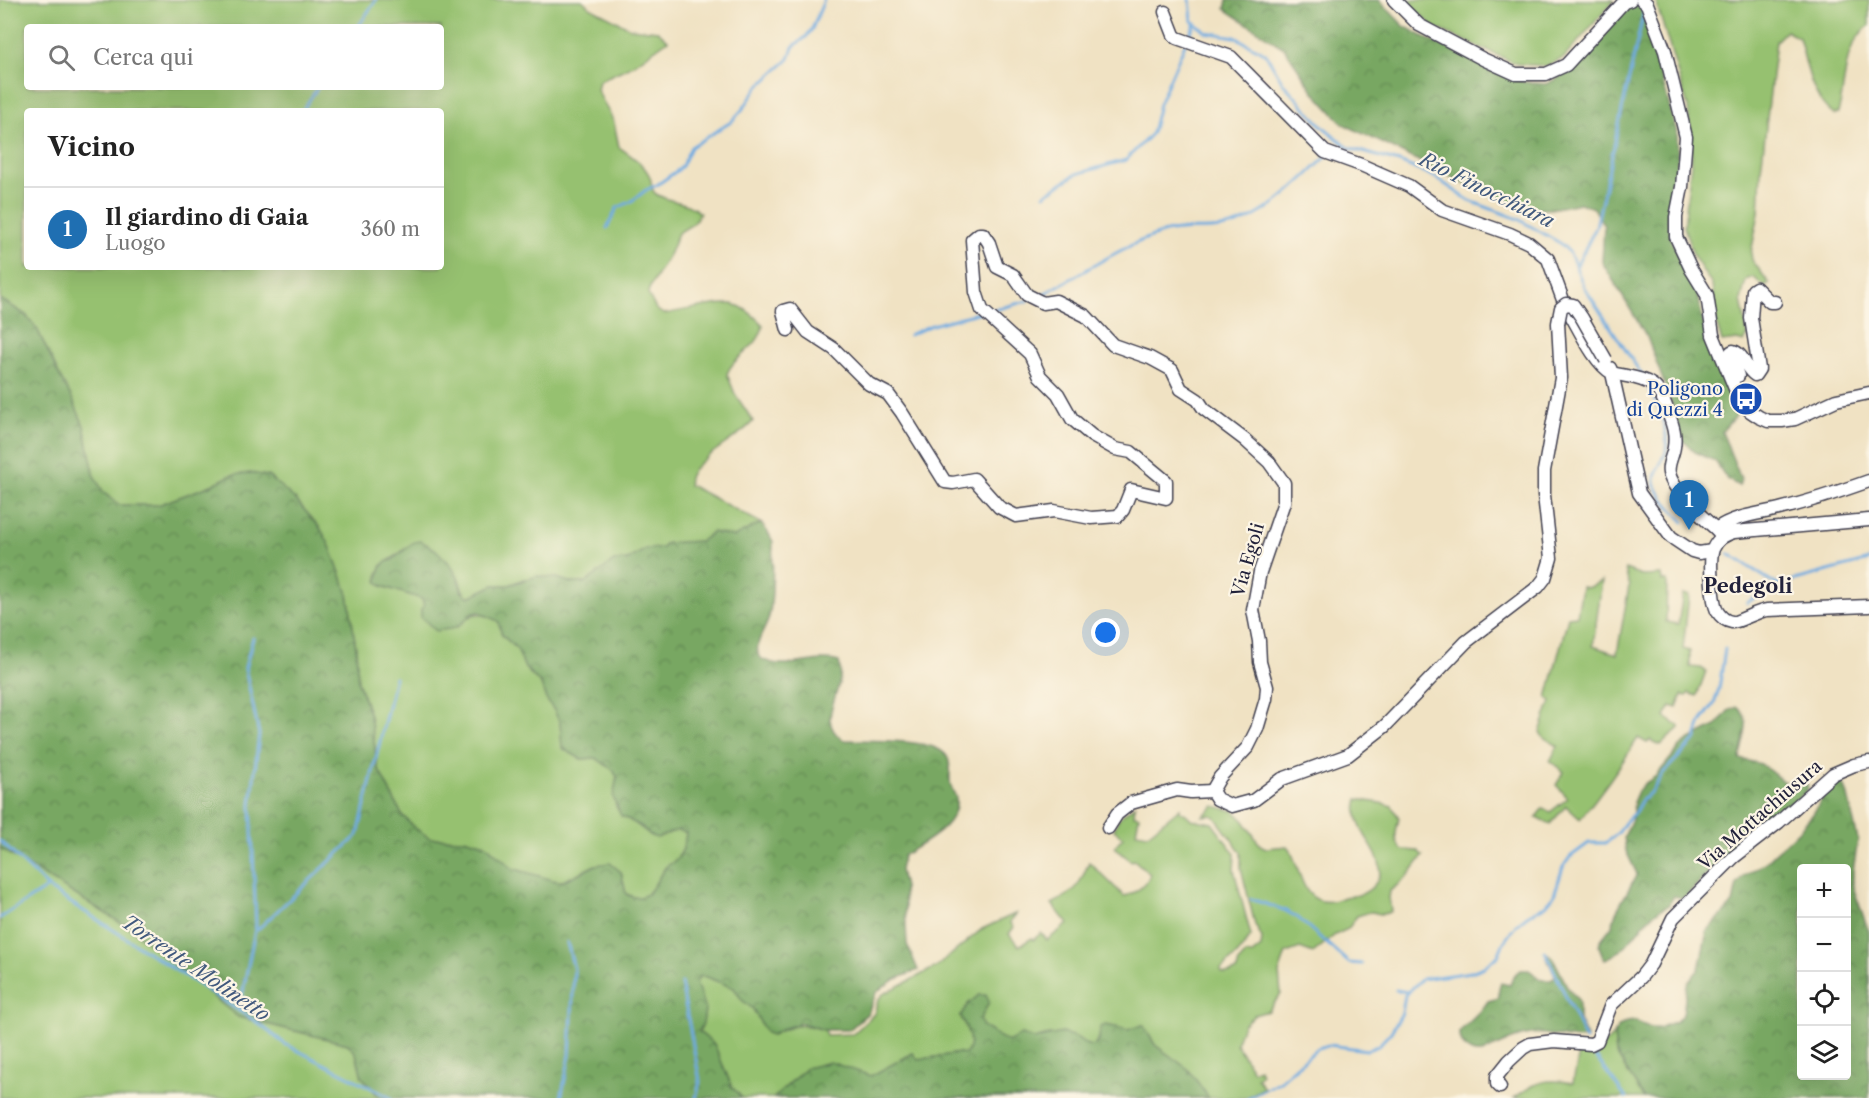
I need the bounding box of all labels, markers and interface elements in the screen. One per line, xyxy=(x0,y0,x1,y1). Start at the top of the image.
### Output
search box xyxy=(24,24,444,90)
icon: search xyxy=(45,41,78,74)
text: Cerca qui xyxy=(93,44,194,71)
text: Vicino xyxy=(48,131,135,163)
water label: Rio Finocchiara xyxy=(1414,146,1558,233)
text: Il giardino di Gaia xyxy=(105,204,308,231)
text: 1 xyxy=(63,217,72,241)
text: 360 m xyxy=(361,217,420,241)
text: Luogo xyxy=(105,231,165,255)
place label: Poligono di Quezzi 4 xyxy=(1626,378,1723,421)
bus stop icon: Poligono di Quezzi 4 xyxy=(1728,381,1764,417)
pin: 1 xyxy=(1670,480,1708,530)
street label: Via Egoli xyxy=(1227,520,1269,601)
district label: Pedegoli xyxy=(1704,574,1792,598)
your location xyxy=(1091,618,1120,647)
street label: Via Mottachiusura xyxy=(1693,755,1827,875)
map controls xyxy=(1797,864,1851,1080)
button: + xyxy=(1797,864,1851,918)
water label: Torrente Molinetto xyxy=(118,910,274,1026)
button: − xyxy=(1797,918,1851,972)
button: locate xyxy=(1797,972,1851,1026)
button: layers xyxy=(1797,1026,1851,1080)

